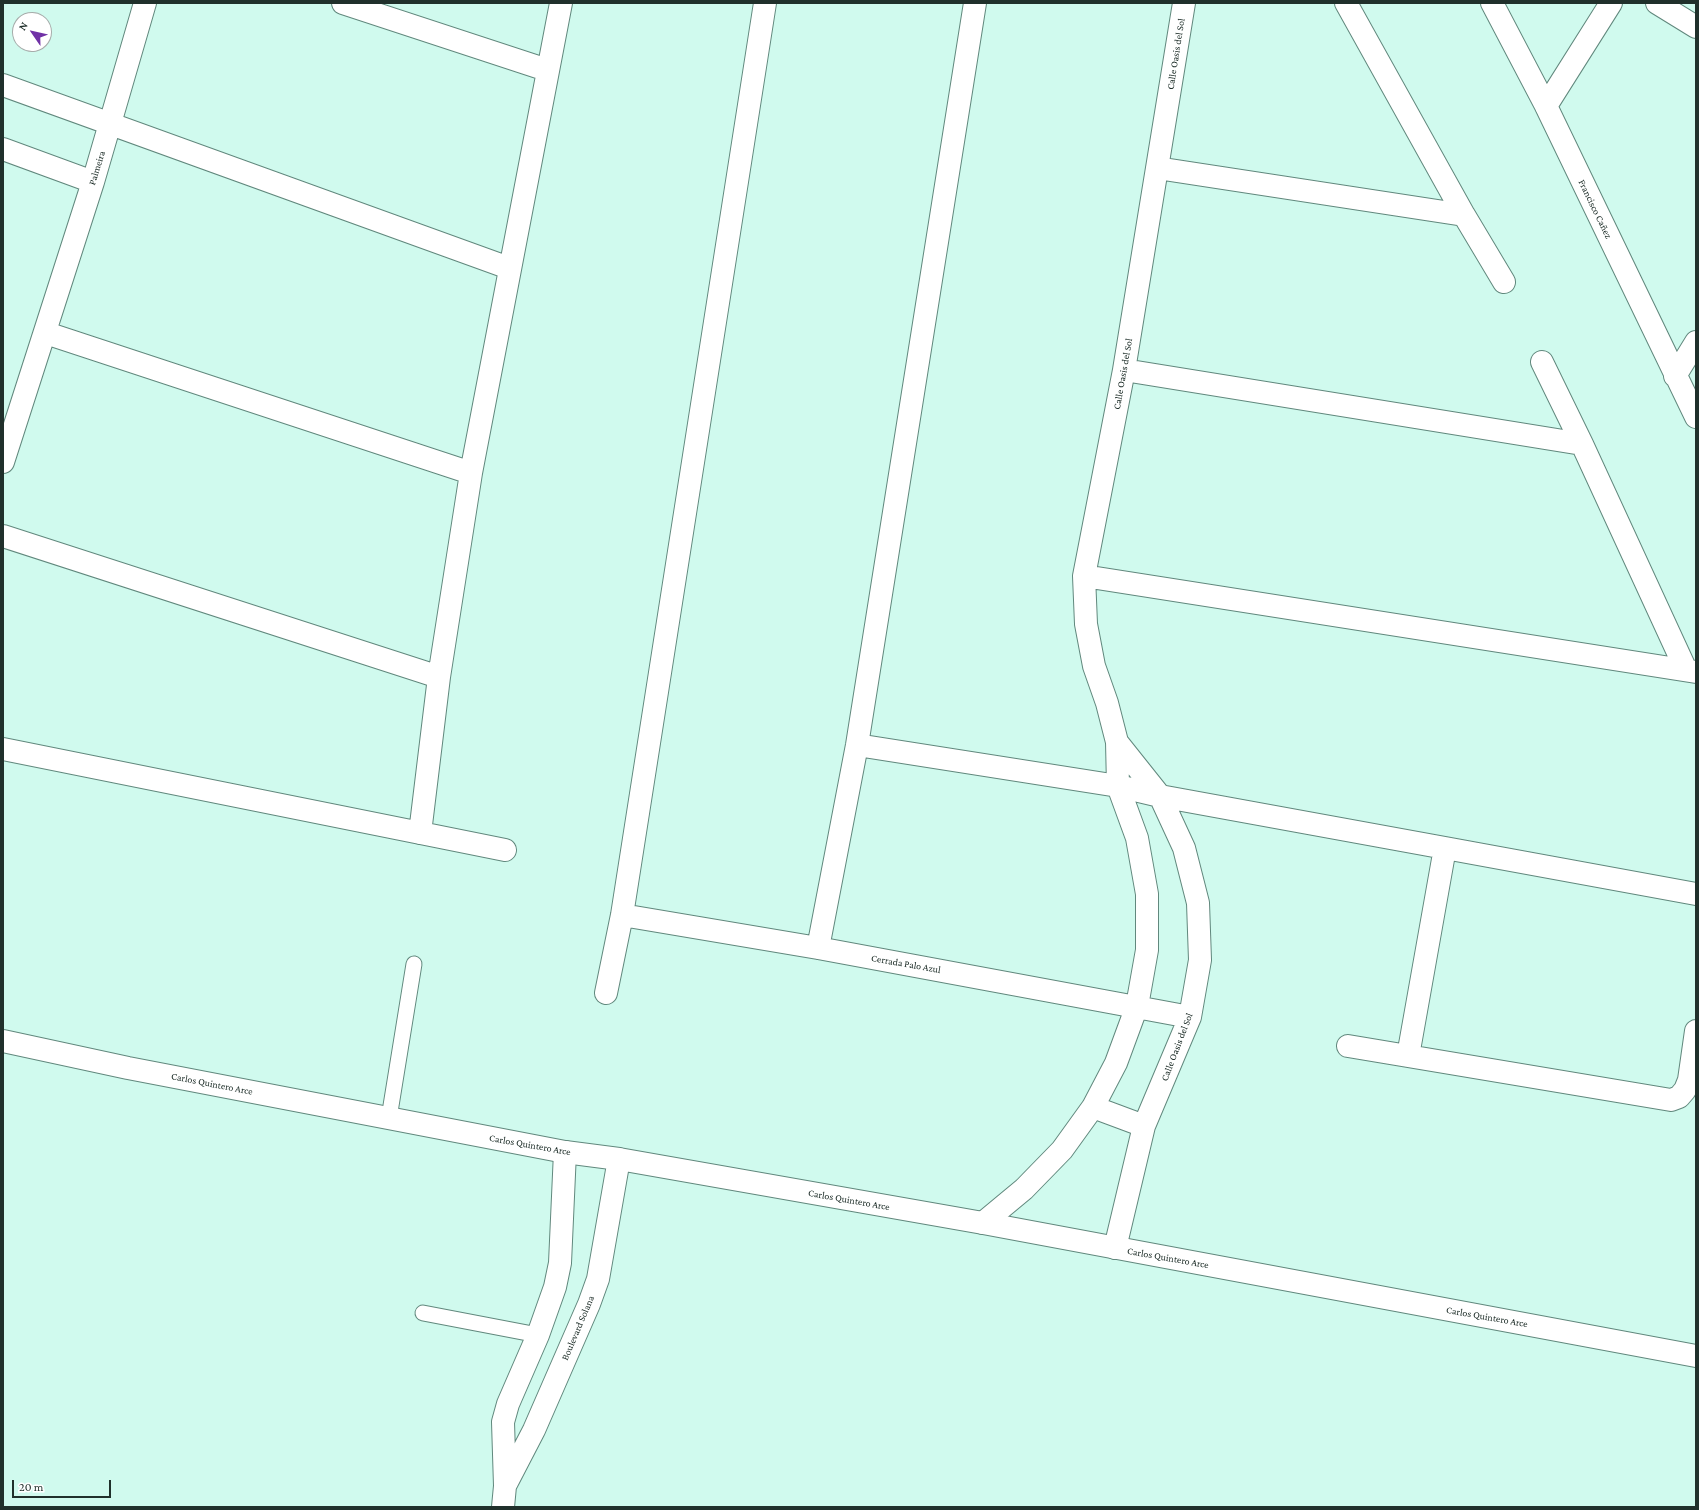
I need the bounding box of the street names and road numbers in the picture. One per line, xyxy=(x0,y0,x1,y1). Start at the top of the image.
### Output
street label: Calle Oasis del Sol xyxy=(1164,17,1188,91)
street label: Palmeira xyxy=(86,149,108,187)
street label: Francisco Cañez xyxy=(1576,177,1614,241)
street label: Calle Oasis del Sol xyxy=(1111,337,1135,411)
street label: Cerrada Palo Azul xyxy=(870,952,942,976)
street label: Calle Oasis del Sol xyxy=(1158,1011,1196,1083)
street label: Carlos Quintero Arce xyxy=(170,1070,254,1098)
street label: Carlos Quintero Arce xyxy=(488,1132,572,1158)
street label: Carlos Quintero Arce xyxy=(807,1187,891,1213)
street label: Carlos Quintero Arce xyxy=(1126,1245,1210,1271)
street label: Boulevard Solana xyxy=(559,1294,597,1362)
street label: Carlos Quintero Arce xyxy=(1445,1304,1529,1330)

